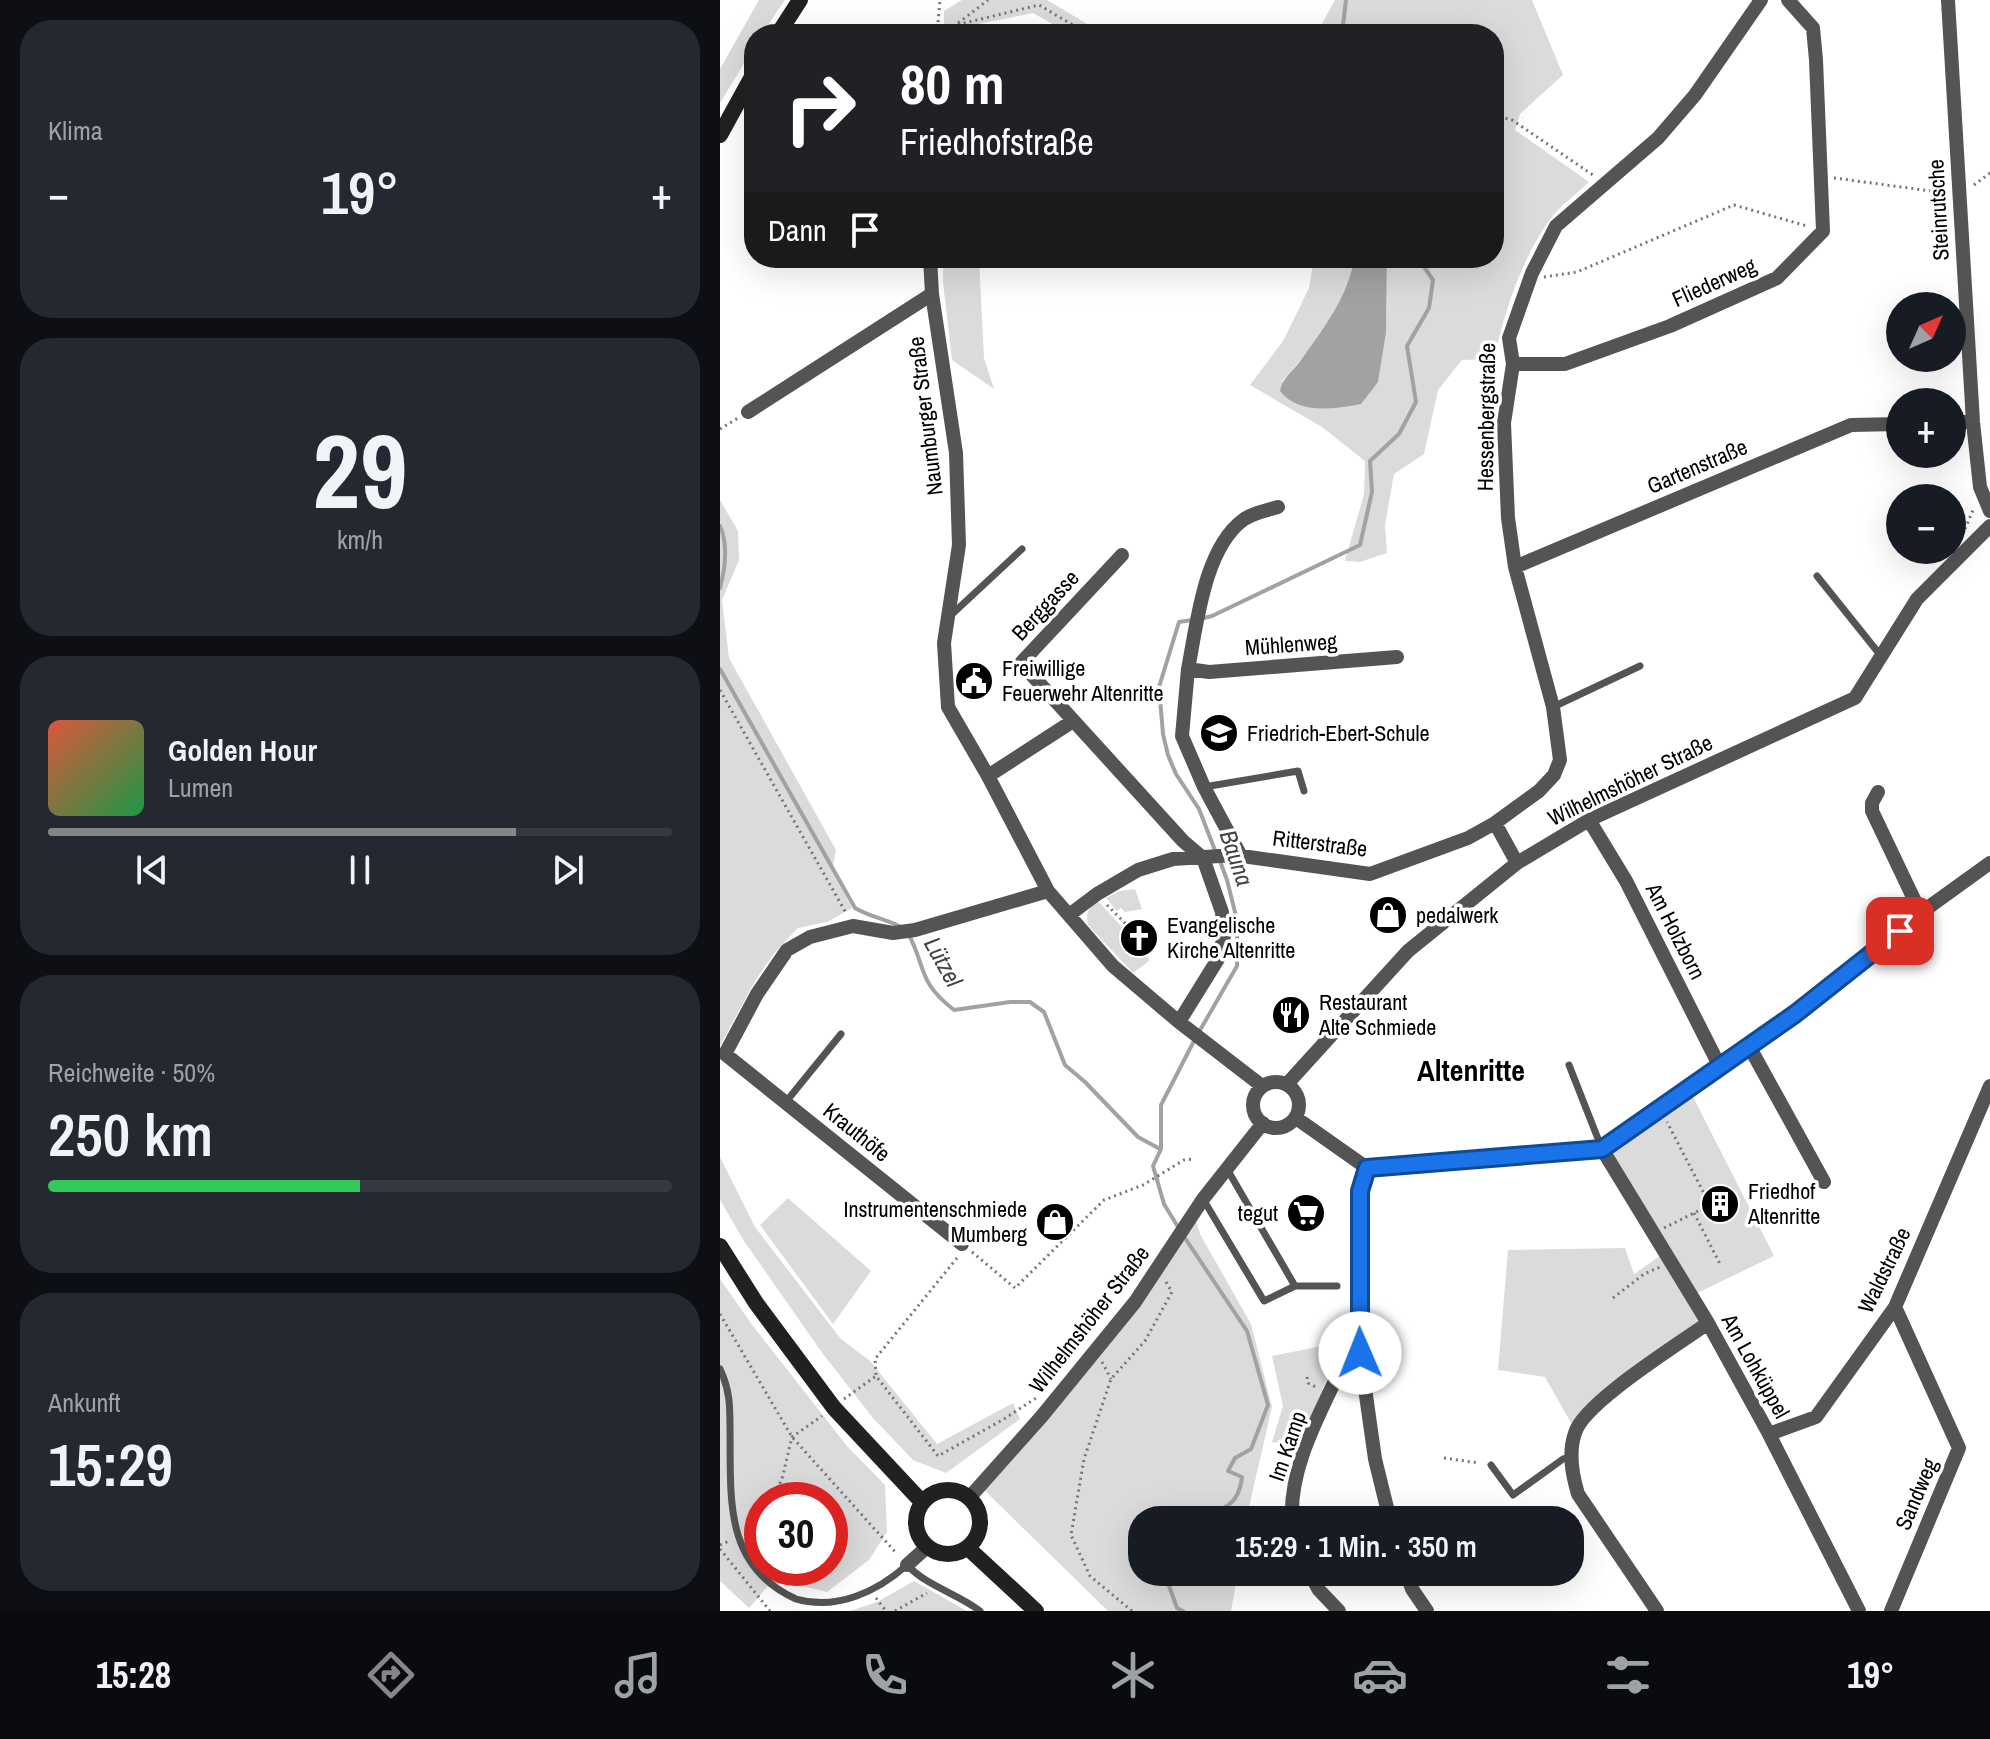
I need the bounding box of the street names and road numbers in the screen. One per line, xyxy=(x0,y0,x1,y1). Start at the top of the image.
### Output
street label: Steinrutsche xyxy=(1920,159,1956,261)
street label: Fliederweg xyxy=(1667,250,1761,314)
street label: Naumburger Straße xyxy=(900,335,950,497)
street label: Hessenbergstraße xyxy=(1470,343,1502,491)
street label: Gartenstraße xyxy=(1642,431,1752,501)
street label: Berggasse xyxy=(1005,563,1085,647)
street label: Mühlenweg xyxy=(1244,626,1338,662)
street label: Wilhelmshöher Straße xyxy=(1543,727,1717,833)
street label: Ritterstraße xyxy=(1271,822,1369,864)
street label: Am Holzborn xyxy=(1639,877,1713,984)
street label: Krauthöfe xyxy=(817,1096,897,1168)
street label: Waldstraße xyxy=(1850,1222,1918,1318)
street label: Wilhelmshöher Straße xyxy=(1022,1239,1156,1399)
street label: Am Lohküppel xyxy=(1714,1307,1797,1424)
street label: Im Kamp xyxy=(1261,1407,1313,1485)
street label: Sandweg xyxy=(1887,1454,1945,1534)

